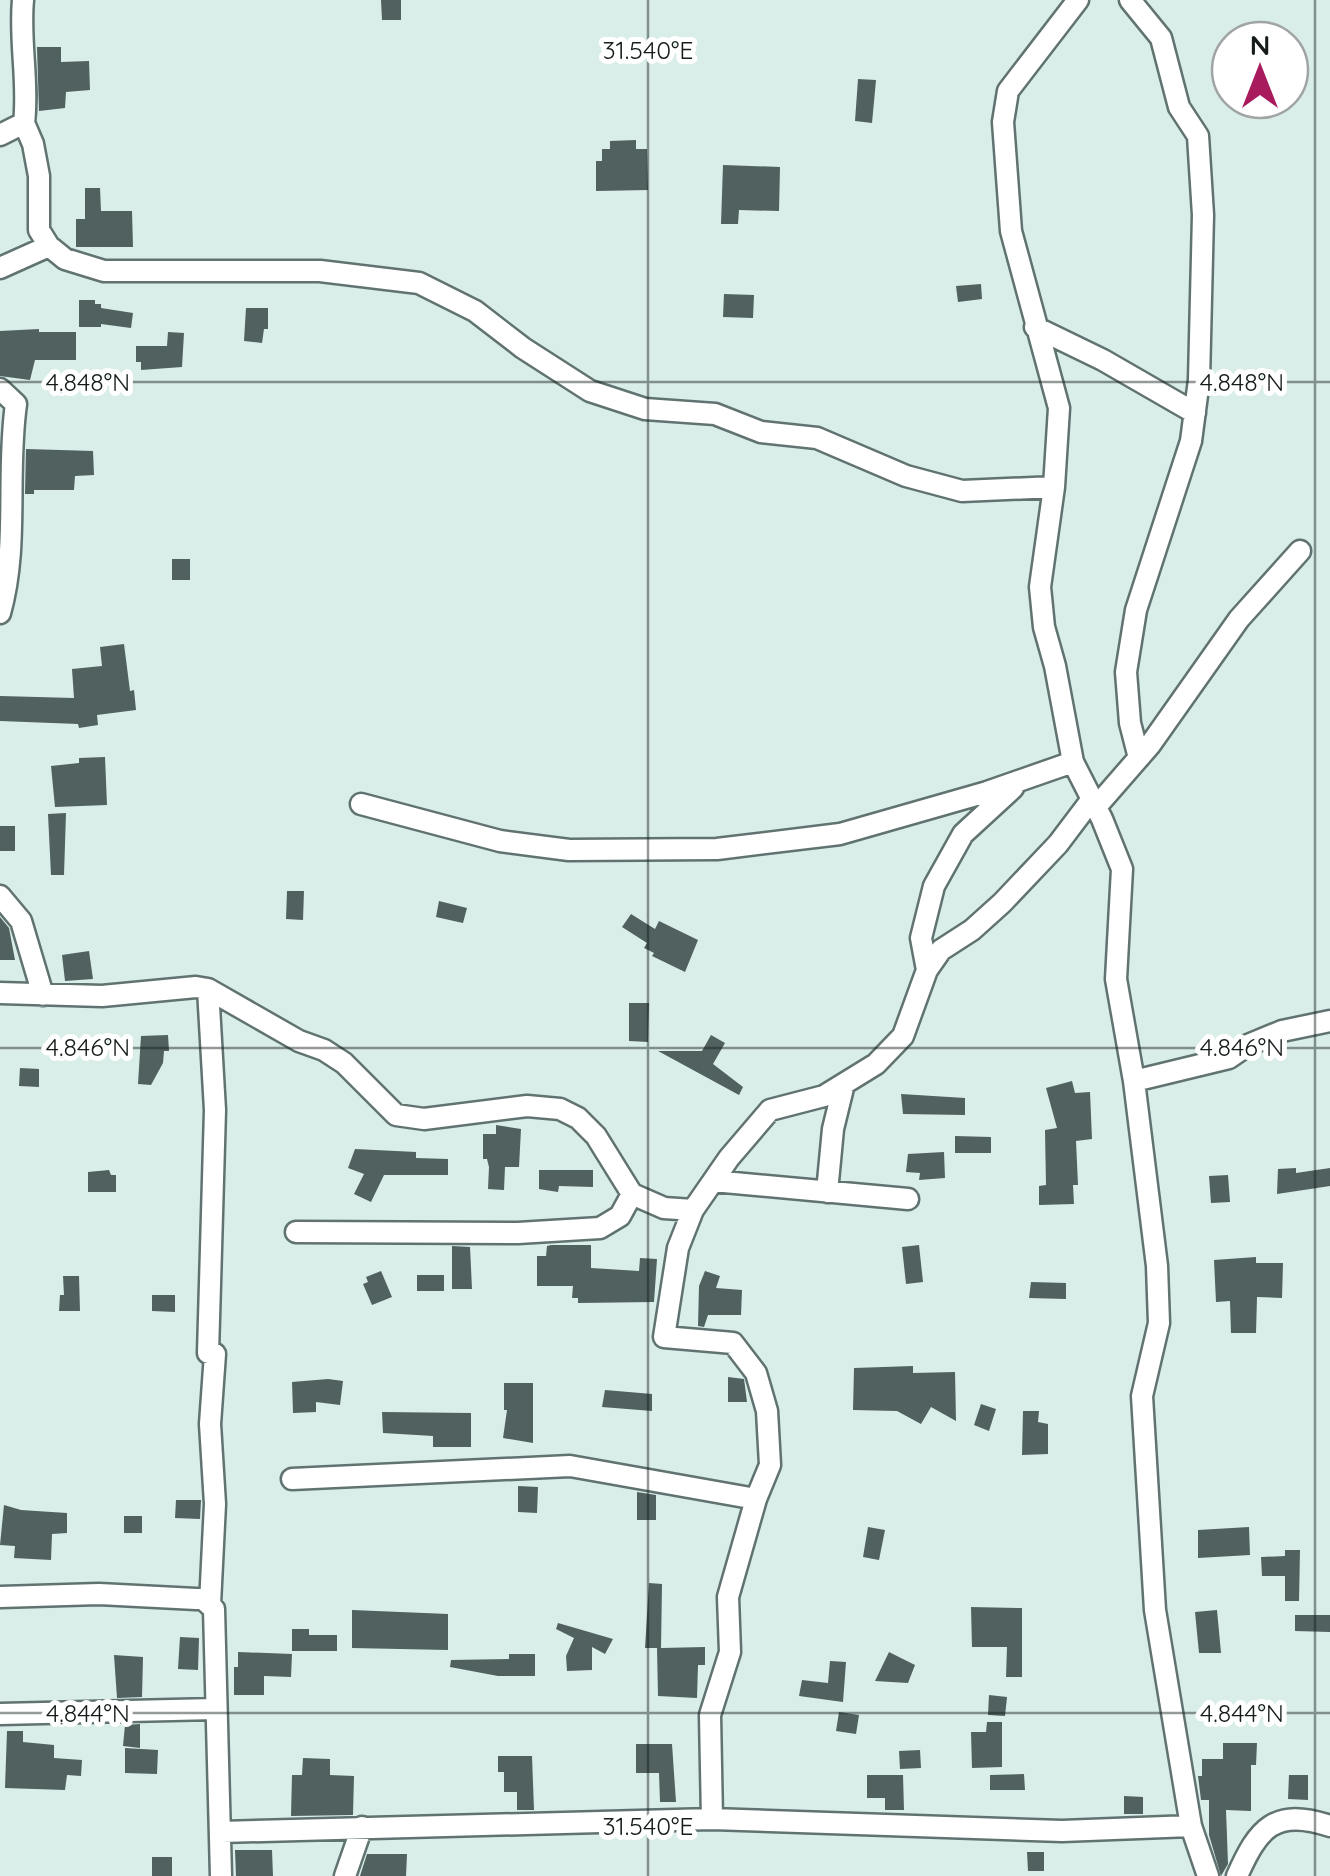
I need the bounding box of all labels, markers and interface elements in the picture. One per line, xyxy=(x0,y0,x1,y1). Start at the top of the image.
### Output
north arrow xyxy=(1210,20,1310,120)
text: N xyxy=(1250,27,1270,62)
text: 31.540°E xyxy=(602,34,694,65)
text: 4.848°N xyxy=(46,366,130,397)
text: 4.848°N xyxy=(1200,366,1284,397)
text: 4.846°N xyxy=(46,1031,130,1062)
text: 4.846°N xyxy=(1200,1031,1284,1062)
text: 4.844°N xyxy=(46,1697,130,1728)
text: 4.844°N xyxy=(1200,1697,1284,1728)
text: 31.540°E xyxy=(602,1810,694,1841)

